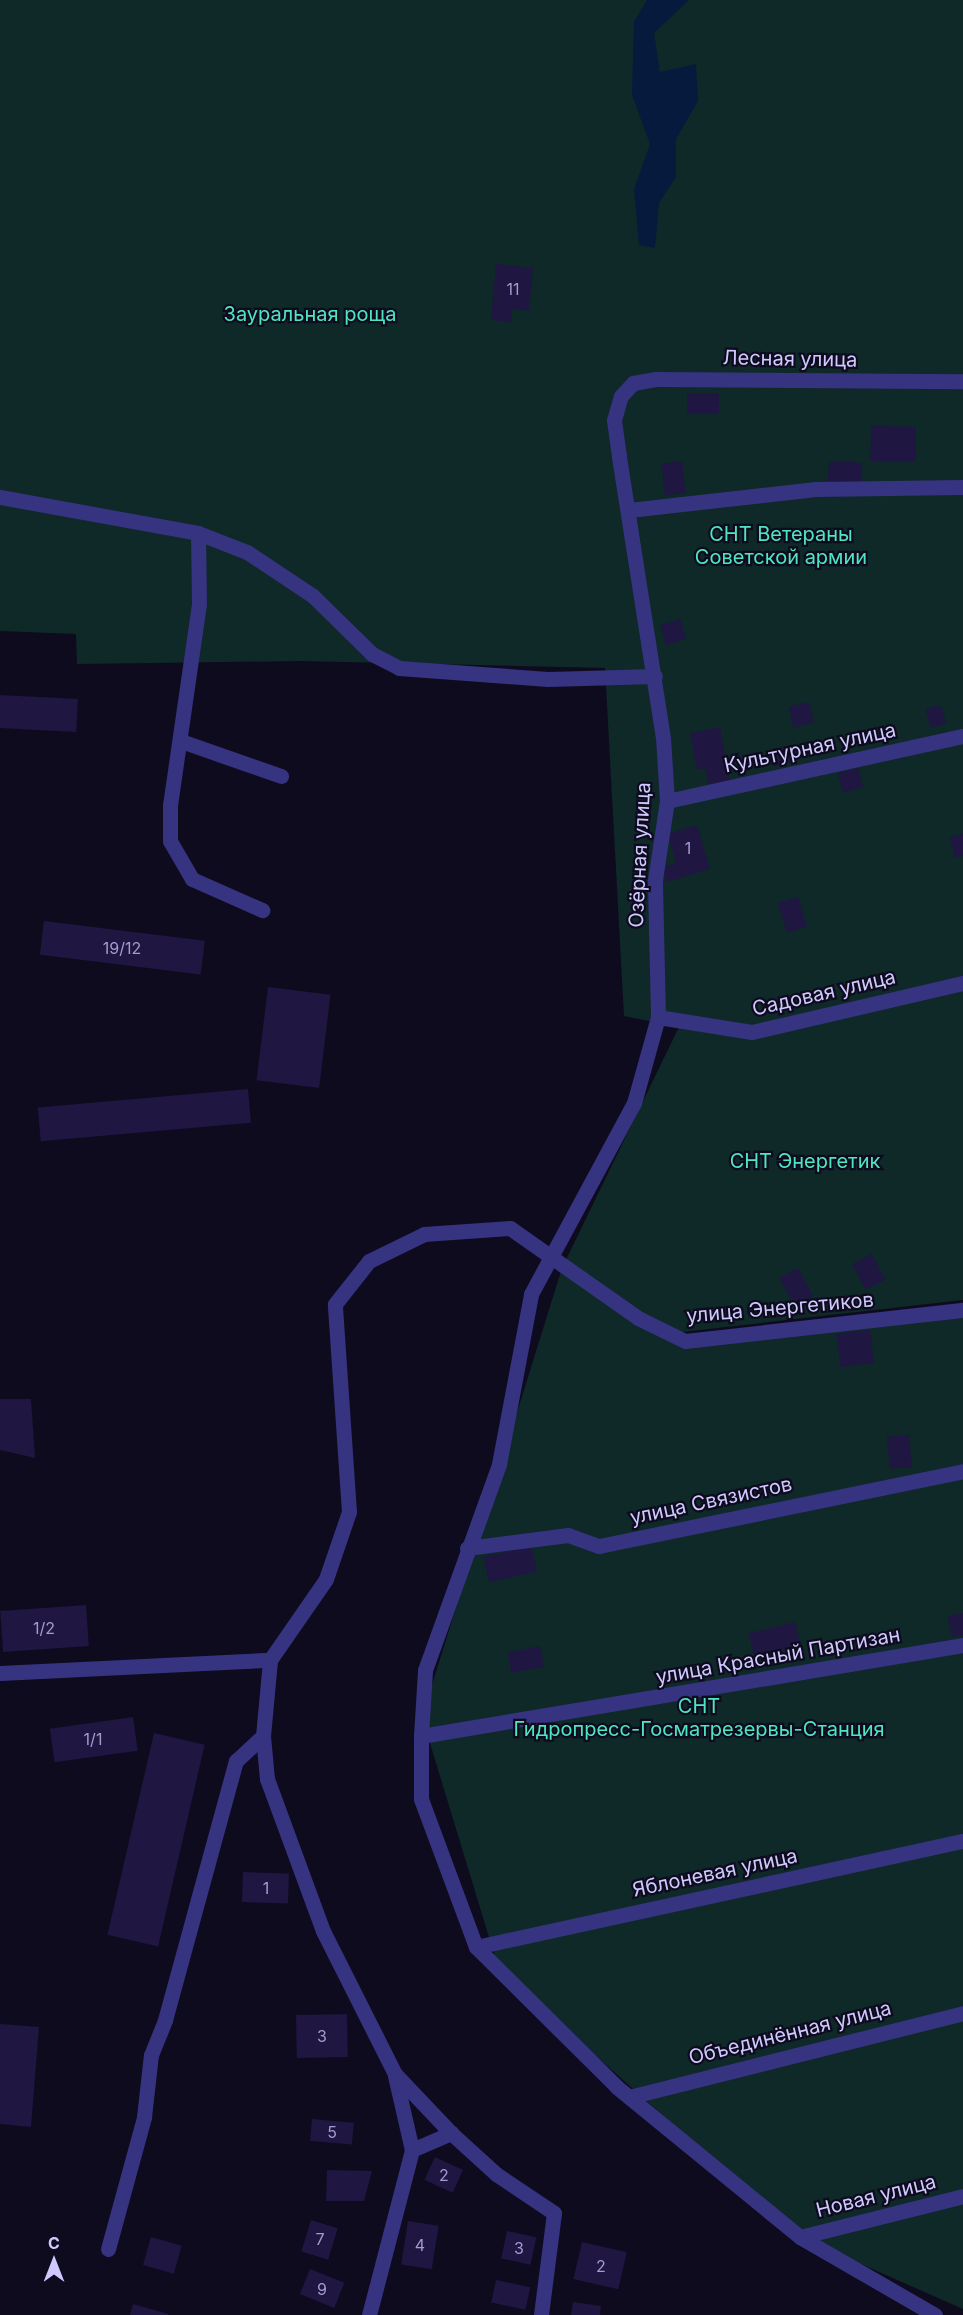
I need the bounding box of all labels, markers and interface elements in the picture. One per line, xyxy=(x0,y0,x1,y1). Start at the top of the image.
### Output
house number: 11 xyxy=(506,279,520,299)
park label: Зауральная роща xyxy=(224,302,396,326)
street label: Лесная улица xyxy=(722,346,858,372)
park label: СНТ Ветераны Советской армии xyxy=(695,522,867,569)
street label: Культурная улица xyxy=(722,718,898,778)
street label: Озёрная улица xyxy=(624,782,656,928)
house number: 1 xyxy=(685,838,691,858)
house number: 19/12 xyxy=(103,938,141,958)
street label: Садовая улица xyxy=(750,965,898,1021)
park label: СНТ Энергетик xyxy=(730,1149,880,1173)
street label: улица Энергетиков xyxy=(685,1288,875,1328)
street label: улица Связистов xyxy=(628,1472,794,1530)
house number: 1/2 xyxy=(33,1618,55,1638)
street label: улица Красный Партизан xyxy=(654,1623,902,1689)
park label: СНТ Гидропресс-Госматрезервы-Станция xyxy=(513,1694,885,1741)
house number: 1/1 xyxy=(84,1729,102,1749)
street label: Яблоневая улица xyxy=(630,1844,800,1902)
house number: 1 xyxy=(263,1878,269,1898)
street label: Объединённая улица xyxy=(686,1996,894,2070)
house number: 3 xyxy=(317,2026,327,2046)
house number: 5 xyxy=(327,2122,337,2142)
house number: 2 xyxy=(439,2165,449,2185)
street label: Новая улица xyxy=(813,2169,939,2223)
house number: 7 xyxy=(315,2229,325,2249)
north arrow xyxy=(24,2231,84,2291)
text: С xyxy=(48,2233,60,2253)
house number: 4 xyxy=(415,2235,425,2255)
house number: 3 xyxy=(514,2238,524,2258)
house number: 2 xyxy=(596,2256,606,2276)
house number: 9 xyxy=(317,2279,327,2299)

